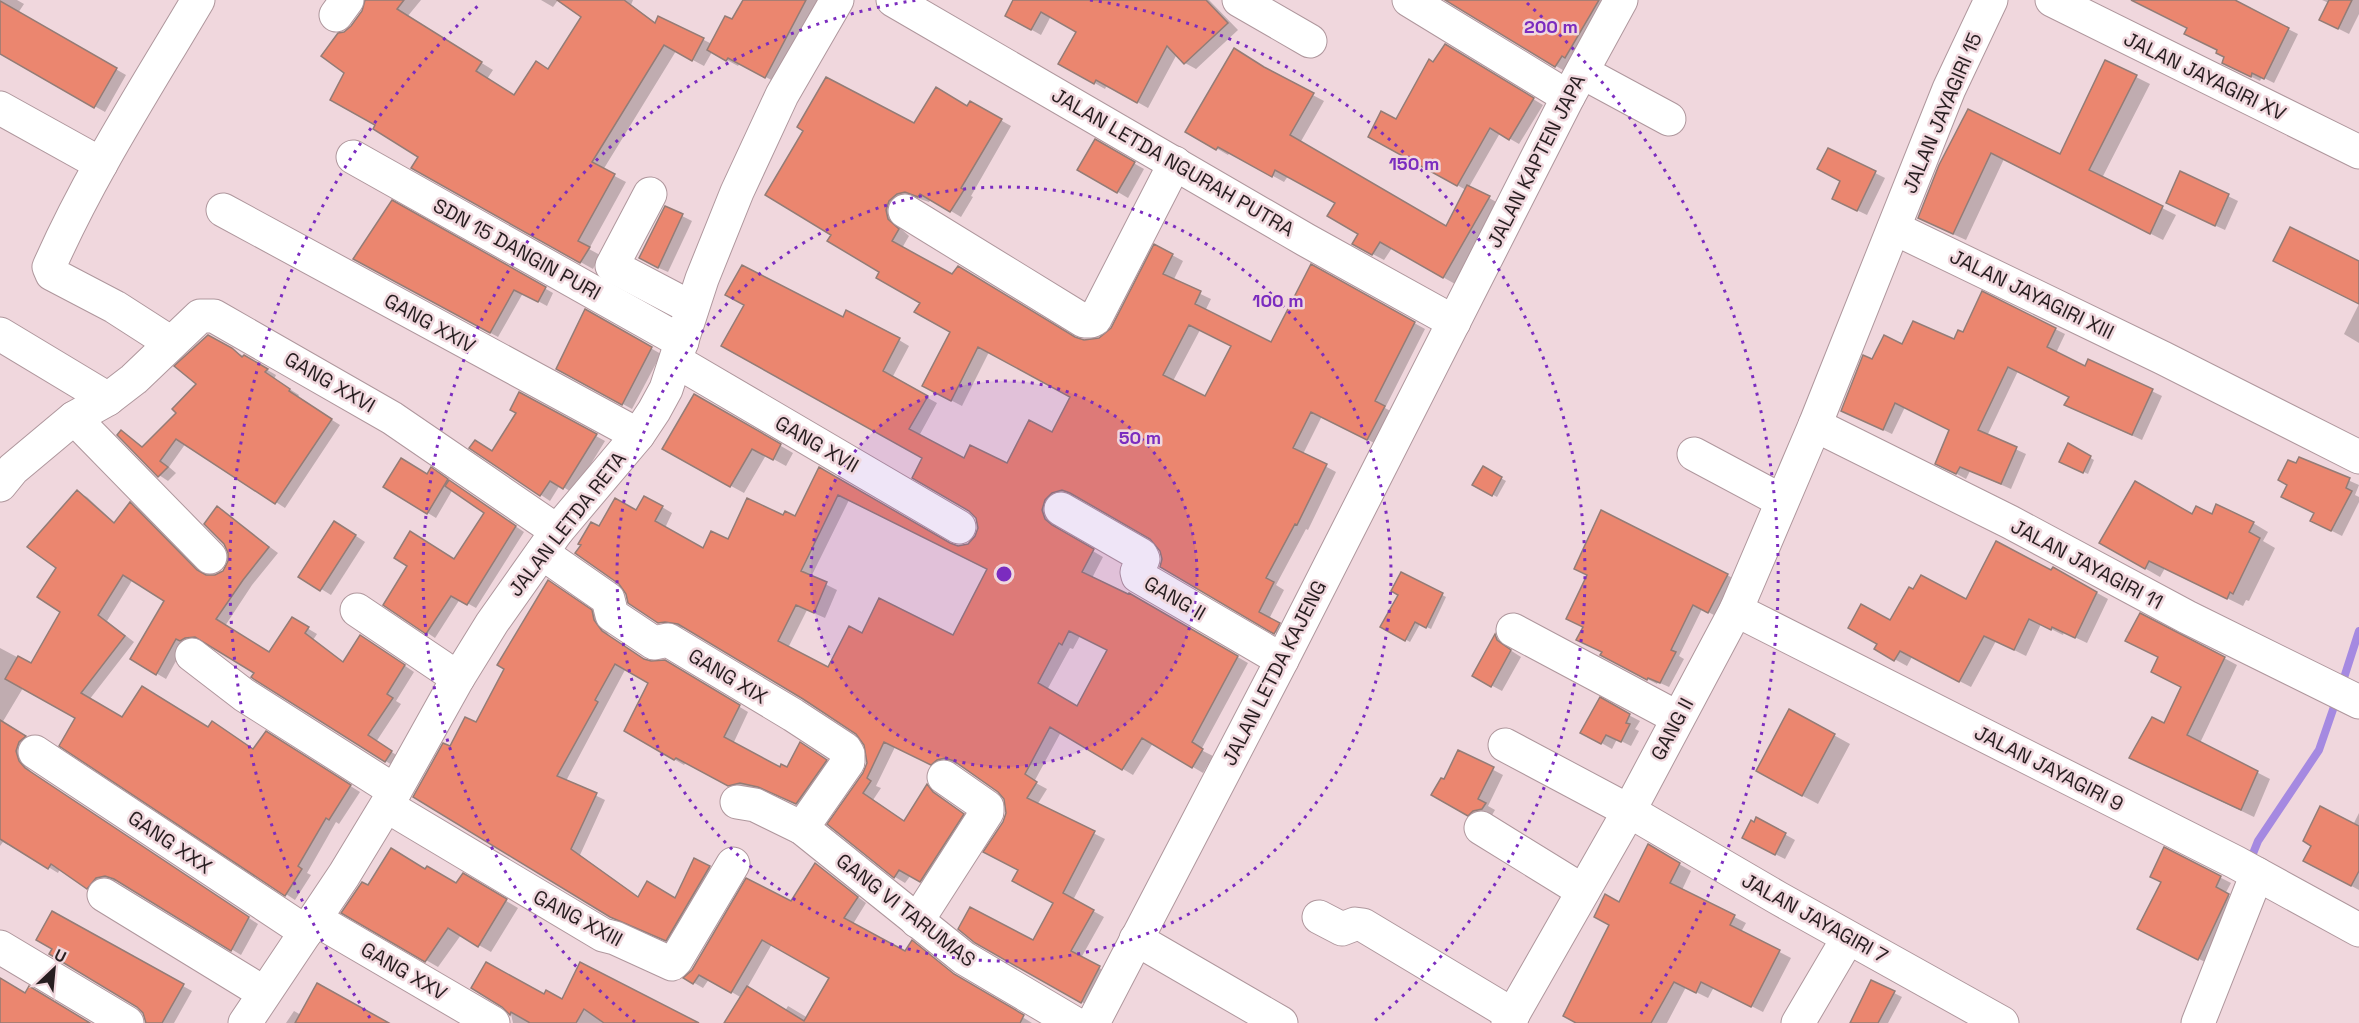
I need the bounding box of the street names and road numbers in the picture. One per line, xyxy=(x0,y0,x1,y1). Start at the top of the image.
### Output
street label: JALAN JAYAGIRI XV xyxy=(2120,25,2290,127)
street label: JALAN JAYAGIRI 15 xyxy=(1896,29,1988,197)
street label: JALAN KAPTEN JAPA xyxy=(1481,69,1591,252)
street label: JALAN LETDA NGURAH PUTRA xyxy=(1047,82,1299,242)
street label: SDN 15 DANGIN PURI xyxy=(429,192,605,306)
street label: JALAN JAYAGIRI XIII xyxy=(1946,243,2118,345)
street label: GANG XXIV xyxy=(380,287,480,359)
street label: GANG XXVI xyxy=(280,346,380,418)
street label: GANG XVII xyxy=(771,410,863,478)
street label: JALAN LETDA RETA xyxy=(502,446,632,602)
street label: JALAN JAYAGIRI 11 xyxy=(2006,513,2168,615)
street label: GANG II xyxy=(1139,570,1211,626)
street label: JALAN LETDA KAJENG xyxy=(1216,576,1332,770)
street label: GANG XIX xyxy=(684,642,773,710)
street label: GANG II xyxy=(1645,693,1699,765)
street label: JALAN JAYAGIRI 9 xyxy=(1970,719,2128,817)
street label: GANG XXX xyxy=(123,804,217,880)
street label: GANG VI TARUMAS xyxy=(831,847,981,973)
street label: JALAN JAYAGIRI 7 xyxy=(1737,867,1893,969)
street label: GANG XXIII xyxy=(529,884,627,952)
street label: GANG XXV xyxy=(356,936,452,1006)

